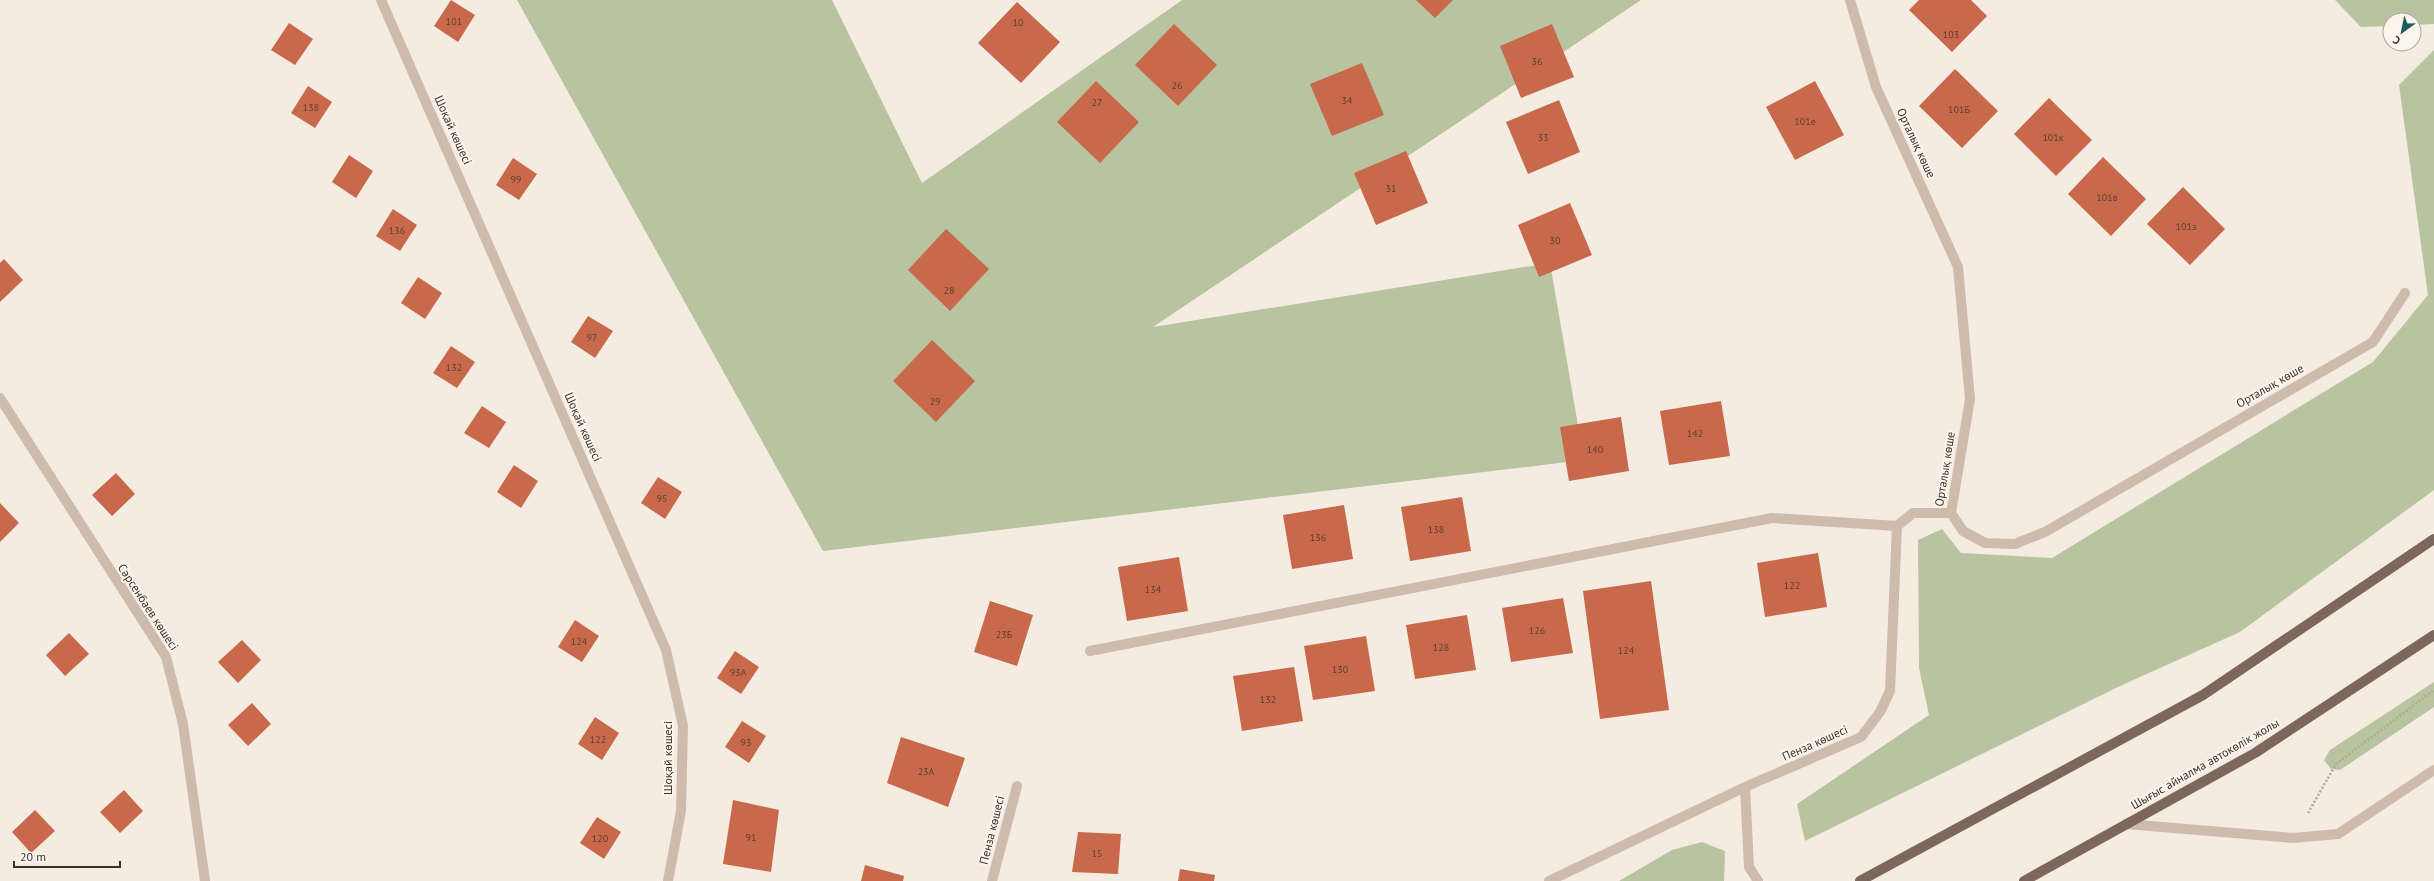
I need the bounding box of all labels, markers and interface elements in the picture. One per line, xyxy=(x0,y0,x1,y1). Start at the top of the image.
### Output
north arrow xyxy=(2382,12,2422,52)
house number: 101 xyxy=(446,15,462,28)
house number: 10 xyxy=(1013,16,1024,29)
house number: 103 xyxy=(1943,28,1959,41)
text: С xyxy=(2390,33,2403,48)
house number: 36 xyxy=(1532,55,1542,68)
house number: 26 xyxy=(1172,79,1182,92)
street label: Шоқай көшесі xyxy=(432,93,475,167)
house number: 34 xyxy=(1342,94,1353,107)
house number: 27 xyxy=(1092,96,1102,109)
house number: 138 xyxy=(303,101,319,114)
house number: 101Б xyxy=(1948,103,1970,116)
street label: Орталық көше xyxy=(1894,105,1939,180)
house number: 101е xyxy=(1794,115,1816,128)
house number: 33 xyxy=(1538,131,1548,144)
house number: 101к xyxy=(2042,131,2064,144)
house number: 99 xyxy=(511,173,521,186)
house number: 31 xyxy=(1386,182,1396,195)
house number: 101в xyxy=(2096,191,2118,204)
house number: 101з xyxy=(2176,220,2196,233)
house number: 136 xyxy=(389,224,405,237)
house number: 30 xyxy=(1550,234,1561,247)
house number: 28 xyxy=(944,284,954,297)
house number: 97 xyxy=(587,331,597,344)
street label: Орталық көше xyxy=(2233,360,2306,411)
house number: 132 xyxy=(446,361,462,374)
street label: Шоқай көшесі xyxy=(562,390,605,464)
house number: 29 xyxy=(930,395,940,408)
house number: 142 xyxy=(1687,427,1703,440)
street label: Орталық көше xyxy=(1931,430,1958,507)
house number: 140 xyxy=(1587,443,1604,456)
house number: 95 xyxy=(657,492,667,505)
house number: 138 xyxy=(1428,523,1444,536)
house number: 136 xyxy=(1310,531,1326,544)
street label: Сәрсенбаев көшесі xyxy=(115,561,182,653)
house number: 122 xyxy=(1784,579,1800,592)
house number: 134 xyxy=(1145,583,1162,596)
house number: 126 xyxy=(1529,624,1545,637)
house number: 23Б xyxy=(996,628,1013,641)
house number: 124 xyxy=(571,635,588,648)
house number: 128 xyxy=(1433,641,1449,654)
house number: 124 xyxy=(1618,644,1635,657)
house number: 130 xyxy=(1332,663,1349,676)
house number: 93А xyxy=(730,666,747,679)
house number: 132 xyxy=(1260,693,1276,706)
street label: Шығыс айналма автокөлік жолы xyxy=(2128,715,2282,812)
street label: Шоқай көшесі xyxy=(660,721,675,795)
street label: Пенза көшесі xyxy=(1780,721,1850,764)
house number: 122 xyxy=(590,733,606,746)
house number: 93 xyxy=(741,736,751,749)
house number: 23А xyxy=(918,765,935,778)
street label: Пенза көшесі xyxy=(976,794,1007,866)
house number: 91 xyxy=(746,831,756,844)
house number: 120 xyxy=(592,832,609,845)
scale bar xyxy=(14,843,120,869)
house number: 15 xyxy=(1092,847,1102,860)
text: 20 m xyxy=(20,849,46,864)

